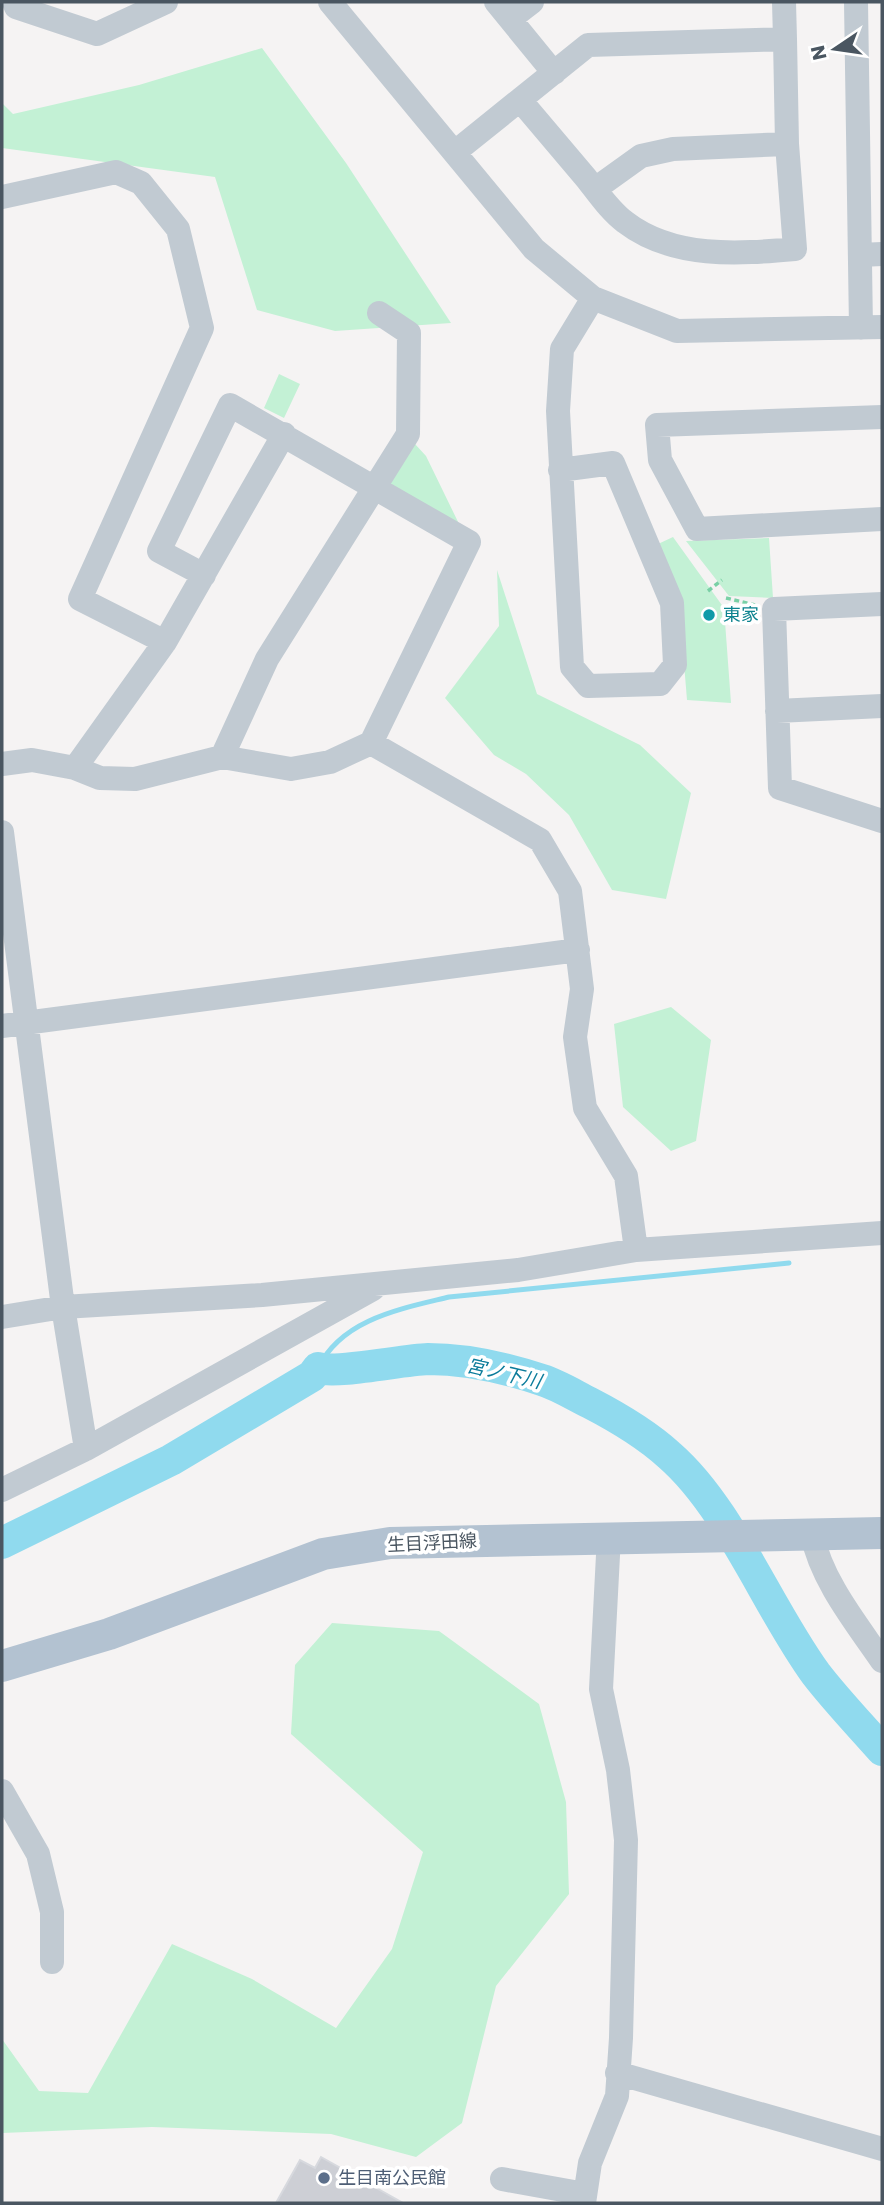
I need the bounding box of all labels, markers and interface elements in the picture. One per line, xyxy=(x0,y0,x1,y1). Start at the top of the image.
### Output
north arrow xyxy=(800,14,870,84)
text: N xyxy=(804,43,834,63)
place label: 東家 xyxy=(723,602,759,627)
marker: 東家 xyxy=(701,607,717,623)
water label: 宮ノ下川 xyxy=(464,1352,546,1396)
street label: 生目浮田線 xyxy=(386,1528,478,1557)
place label: 生目南公民館 xyxy=(338,2165,446,2190)
marker: 生目南公民館 xyxy=(316,2170,332,2186)

